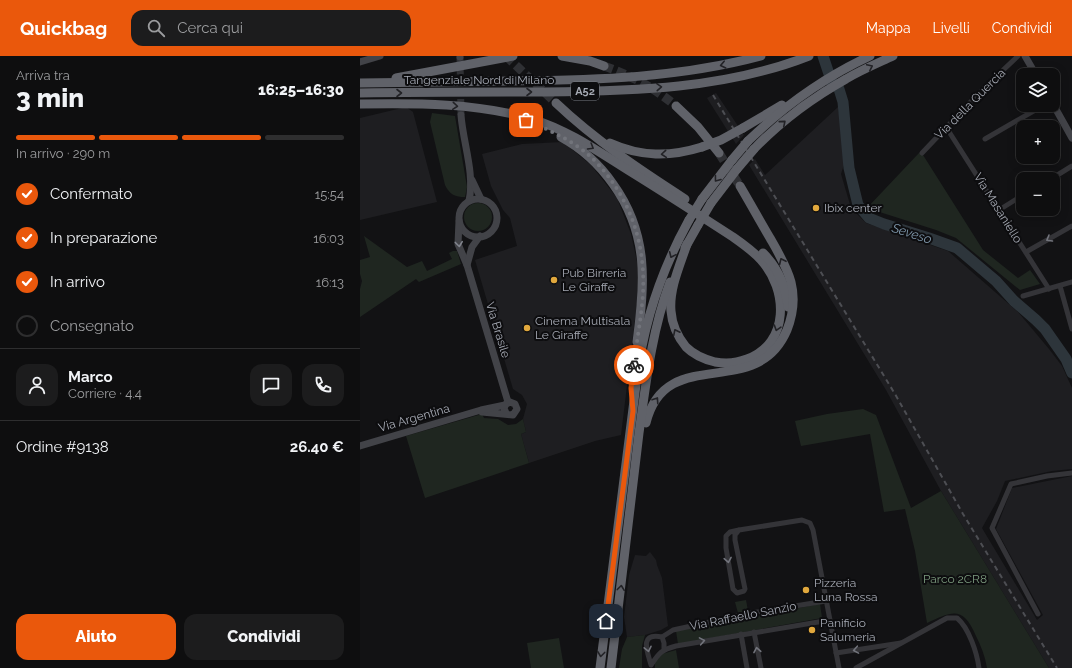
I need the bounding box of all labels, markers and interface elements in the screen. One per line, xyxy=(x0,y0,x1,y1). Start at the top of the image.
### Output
search box xyxy=(131,10,411,46)
text: Quickbag xyxy=(20,17,107,39)
icon: search xyxy=(145,17,167,39)
text: Cerca qui xyxy=(177,19,243,37)
text: Mappa xyxy=(866,20,911,36)
text: Livelli xyxy=(933,20,970,36)
text: Condividi xyxy=(992,20,1052,36)
one-way arrow xyxy=(720,61,727,69)
one-way arrow xyxy=(866,64,873,72)
street label: Via della Quercia xyxy=(932,66,1008,142)
text: Arriva tra xyxy=(16,68,70,83)
map controls xyxy=(1016,68,1060,216)
button: layers xyxy=(1016,68,1060,112)
street label: Tangenziale Nord di Milano xyxy=(404,73,554,87)
text: 16:25–16:30 xyxy=(258,81,344,99)
road number: A52 xyxy=(571,82,599,100)
text: 3 min xyxy=(16,83,84,113)
one-way arrow xyxy=(656,83,662,92)
one-way arrow xyxy=(526,88,532,96)
one-way arrow xyxy=(396,89,402,97)
one-way arrow xyxy=(452,102,458,111)
pin xyxy=(509,103,543,137)
icon: bag xyxy=(515,109,537,131)
one-way arrow xyxy=(778,120,785,127)
button: + xyxy=(1016,120,1060,164)
one-way arrow xyxy=(587,142,594,149)
text: In arrivo · 290 m xyxy=(16,146,110,161)
one-way arrow xyxy=(661,149,667,158)
street label: Via Masaniello xyxy=(971,170,1025,246)
button: − xyxy=(1016,172,1060,216)
one-way arrow xyxy=(715,175,722,182)
icon: check xyxy=(16,183,38,205)
text: Confermato xyxy=(50,185,132,203)
text: 15:54 xyxy=(315,187,344,202)
place label: Ibix center xyxy=(824,201,883,215)
marker: Ibix center xyxy=(811,203,821,213)
water label: Seveso xyxy=(889,220,934,247)
icon: check xyxy=(16,227,38,249)
text: In preparazione xyxy=(50,229,157,247)
text: 16:03 xyxy=(313,231,344,246)
one-way arrow xyxy=(1046,234,1053,242)
one-way arrow xyxy=(454,240,463,247)
one-way arrow xyxy=(668,251,676,258)
one-way arrow xyxy=(779,258,787,265)
place label: Pub Birreria Le Giraffe xyxy=(562,266,626,294)
icon: check xyxy=(16,271,38,293)
text: In arrivo xyxy=(50,273,105,291)
text: 16:13 xyxy=(316,275,344,290)
marker: Pub Birreria Le Giraffe xyxy=(549,275,559,285)
street label: Via Brasile xyxy=(483,300,513,360)
place label: Cinema Multisala Le Giraffe xyxy=(535,314,630,342)
text: Consegnato xyxy=(50,317,134,335)
marker: Cinema Multisala Le Giraffe xyxy=(522,323,532,333)
one-way arrow xyxy=(774,324,782,331)
one-way arrow xyxy=(673,329,681,336)
courier xyxy=(614,345,654,385)
icon: bike xyxy=(623,354,645,376)
button: person xyxy=(16,364,58,406)
button: chat xyxy=(250,364,292,406)
button: phone xyxy=(302,364,344,406)
text: Marco xyxy=(68,368,113,386)
text: Corriere · 4.4 xyxy=(68,386,142,401)
one-way arrow xyxy=(651,397,658,404)
street label: Via Argentina xyxy=(377,401,451,435)
text: Ordine #9138 xyxy=(16,438,109,456)
text: 26.40 € xyxy=(290,438,344,456)
one-way arrow xyxy=(723,557,732,563)
park label: Parco 2CR8 xyxy=(923,572,987,586)
place label: Pizzeria Luna Rossa xyxy=(814,576,878,604)
one-way arrow xyxy=(616,585,625,591)
marker: Pizzeria Luna Rossa xyxy=(801,585,811,595)
street label: Via Raffaello Sanzio xyxy=(688,599,798,633)
pin xyxy=(589,604,623,638)
icon: home xyxy=(595,610,617,632)
button: Aiuto xyxy=(16,614,176,660)
button: Condividi xyxy=(184,614,344,660)
place label: Panificio Salumeria xyxy=(820,616,876,644)
marker: Panificio Salumeria xyxy=(807,625,817,635)
one-way arrow xyxy=(699,637,705,646)
one-way arrow xyxy=(853,645,859,654)
one-way arrow xyxy=(643,646,651,652)
one-way arrow xyxy=(754,647,762,653)
one-way arrow xyxy=(597,651,606,658)

